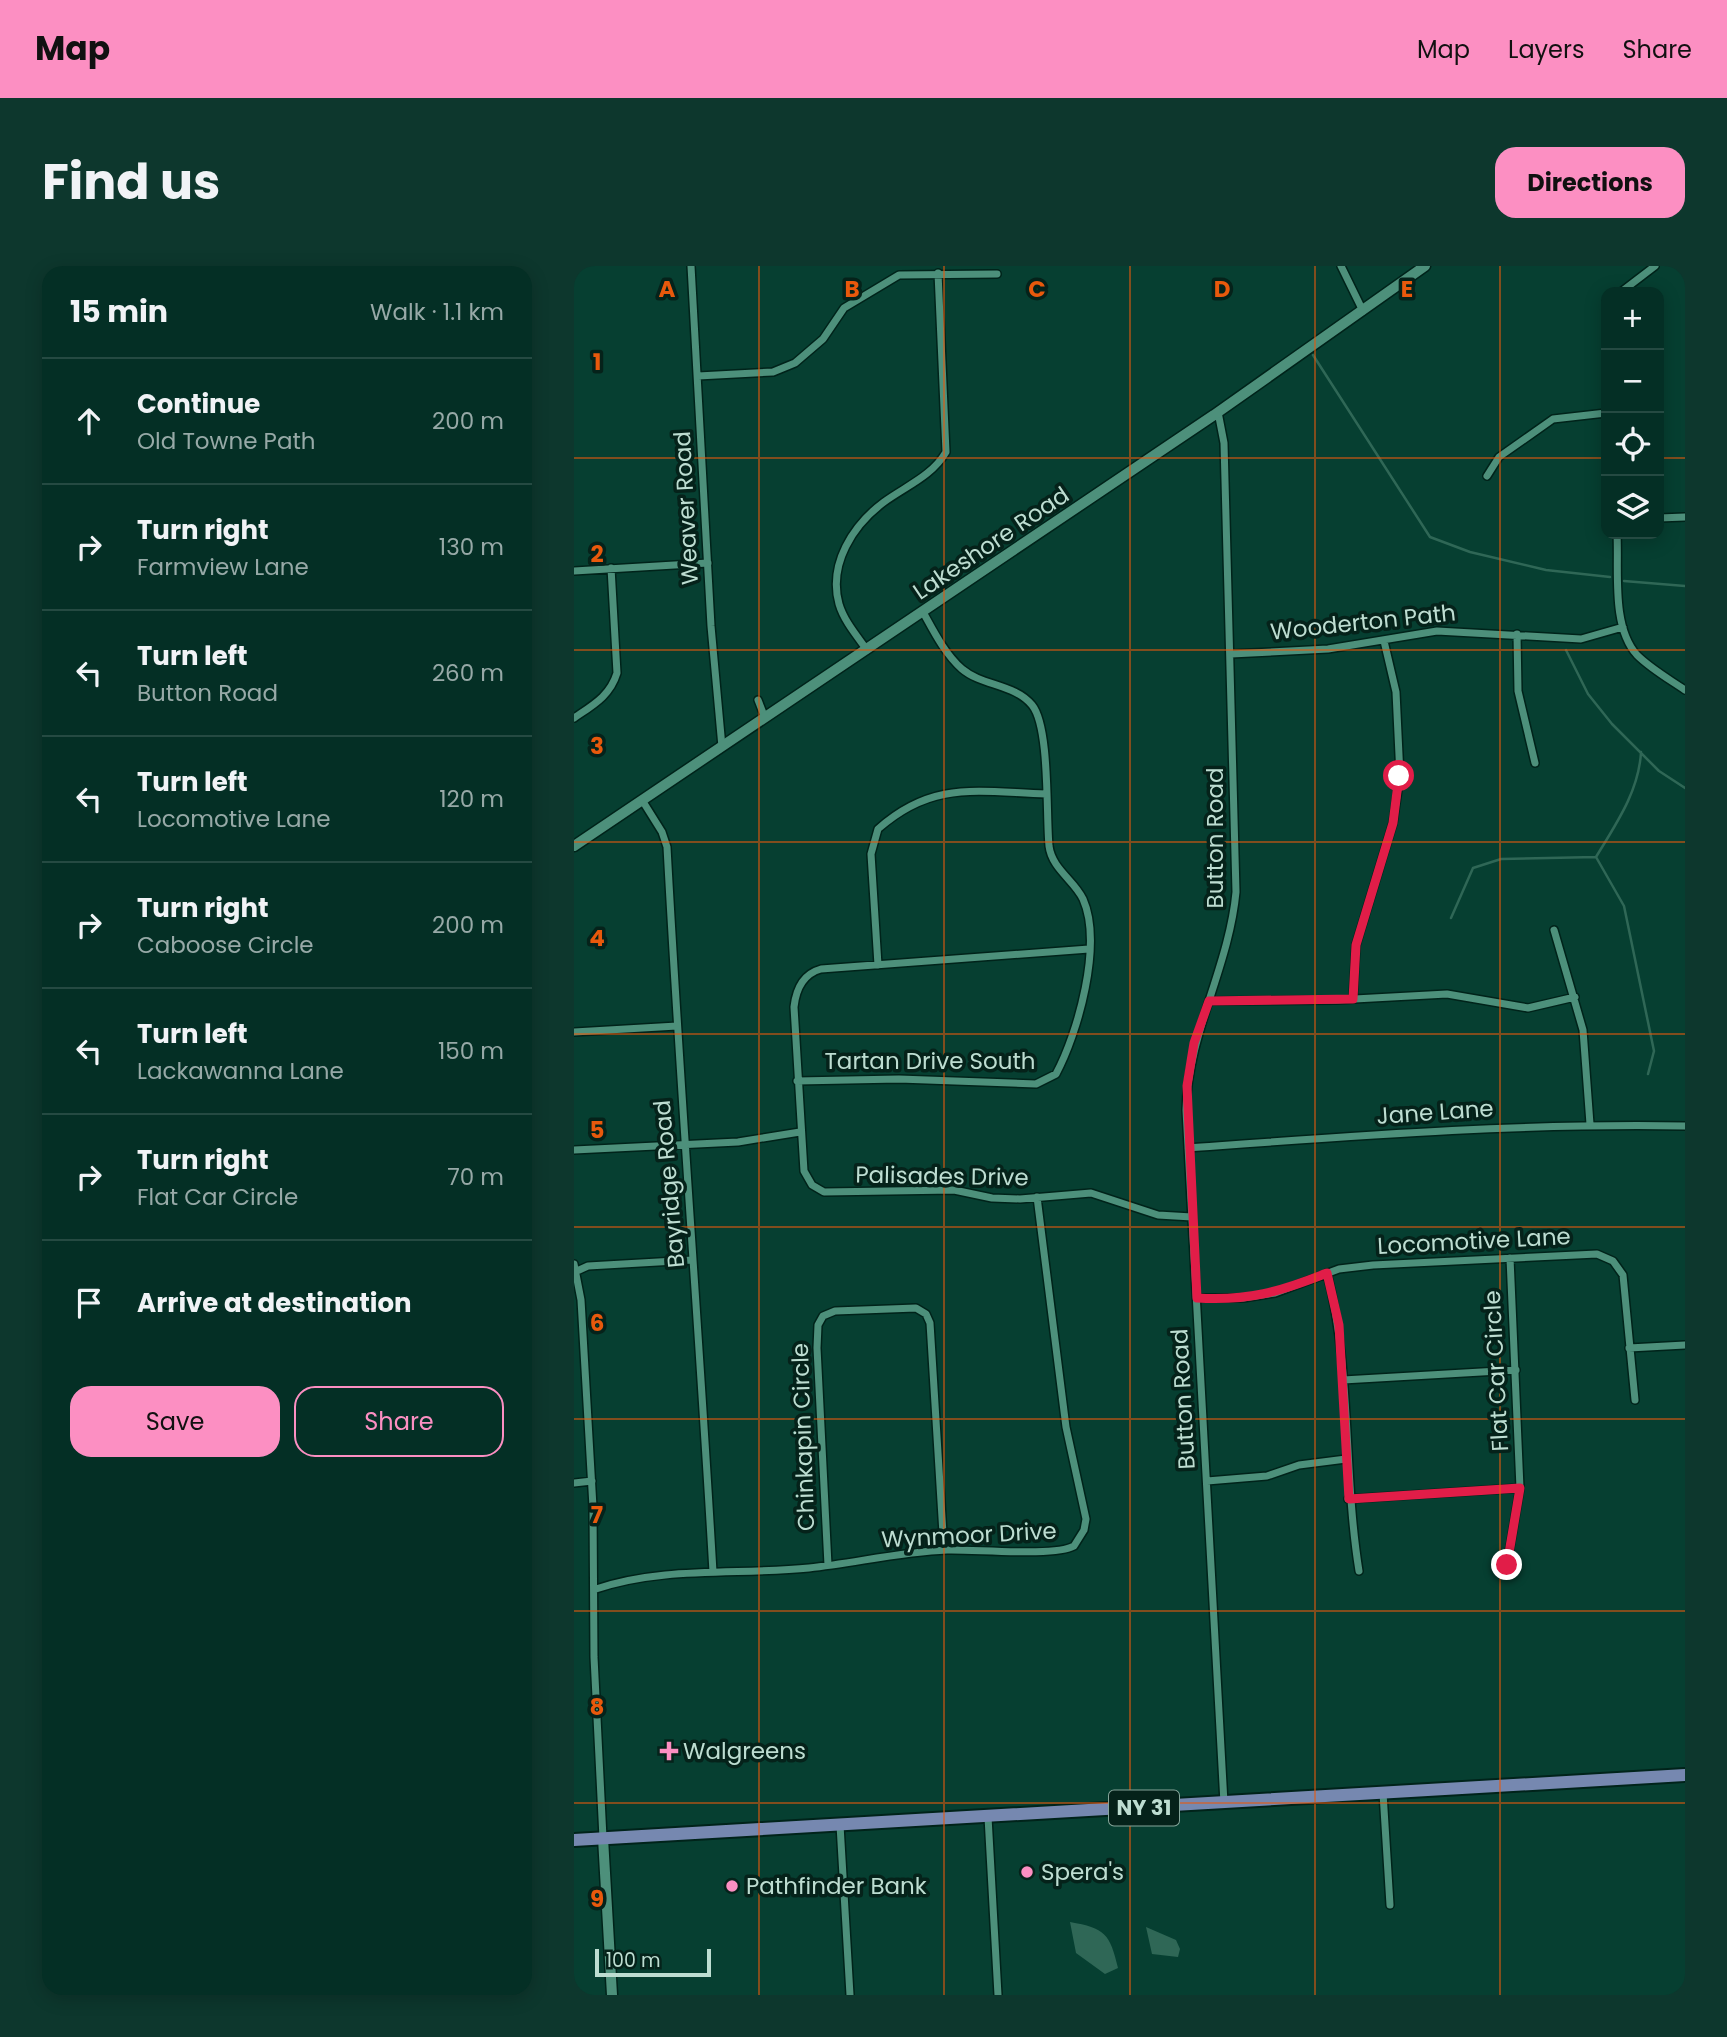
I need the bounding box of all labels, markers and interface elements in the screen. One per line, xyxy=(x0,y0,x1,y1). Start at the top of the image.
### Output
text: Map xyxy=(35,25,110,72)
text: Map xyxy=(1417,33,1470,66)
text: Layers xyxy=(1508,33,1584,66)
text: Share xyxy=(1622,33,1692,66)
button: Directions xyxy=(1495,147,1685,218)
text: Find us xyxy=(42,148,220,216)
text: A xyxy=(659,273,676,305)
text: B xyxy=(844,273,860,305)
text: C xyxy=(1028,273,1046,305)
text: D xyxy=(1214,273,1230,305)
text: E xyxy=(1401,273,1413,305)
map controls xyxy=(1601,287,1664,539)
button: + xyxy=(1601,287,1664,350)
text: 15 min xyxy=(70,290,168,333)
text: Walk · 1.1 km xyxy=(370,296,504,328)
text: 1 xyxy=(593,346,601,378)
button: − xyxy=(1601,350,1664,413)
text: Continue xyxy=(137,386,260,422)
icon: ahead xyxy=(70,402,108,440)
text: 200 m xyxy=(432,405,504,437)
button: locate xyxy=(1601,413,1664,476)
text: Old Towne Path xyxy=(137,425,316,457)
street label: Weaver Road xyxy=(666,430,706,586)
button: layers xyxy=(1601,476,1664,539)
street label: Lakeshore Road xyxy=(907,479,1075,607)
text: Turn right xyxy=(137,512,269,548)
icon: right xyxy=(70,528,108,566)
text: 130 m xyxy=(439,531,504,563)
text: 2 xyxy=(590,538,604,570)
text: Farmview Lane xyxy=(137,551,309,583)
street label: Wooderton Path xyxy=(1269,596,1457,648)
text: Turn left xyxy=(137,638,248,674)
icon: left xyxy=(70,654,108,692)
text: 260 m xyxy=(432,657,504,689)
text: Button Road xyxy=(137,677,278,709)
text: 3 xyxy=(590,730,604,762)
route start xyxy=(1383,760,1414,791)
text: Turn left xyxy=(137,764,248,800)
street label: Button Road xyxy=(1199,768,1231,908)
icon: left xyxy=(70,780,108,818)
text: 120 m xyxy=(439,783,504,815)
text: Locomotive Lane xyxy=(137,803,331,835)
text: Turn right xyxy=(137,890,269,926)
icon: right xyxy=(70,906,108,944)
text: 200 m xyxy=(432,909,504,941)
text: 4 xyxy=(589,922,605,954)
text: Caboose Circle xyxy=(137,929,314,961)
text: Turn left xyxy=(137,1016,248,1052)
icon: left xyxy=(70,1032,108,1070)
text: 150 m xyxy=(438,1035,504,1067)
street label: Tartan Drive South xyxy=(824,1045,1036,1077)
text: Lackawanna Lane xyxy=(137,1055,344,1087)
street label: Jane Lane xyxy=(1375,1092,1495,1132)
street label: Bayridge Road xyxy=(646,1099,692,1269)
text: 5 xyxy=(590,1114,604,1146)
text: Turn right xyxy=(137,1142,269,1178)
icon: right xyxy=(70,1158,108,1196)
street label: Palisades Drive xyxy=(855,1158,1029,1194)
text: 70 m xyxy=(447,1161,504,1193)
text: Flat Car Circle xyxy=(137,1181,298,1213)
street label: Locomotive Lane xyxy=(1377,1220,1571,1262)
icon: arrive xyxy=(70,1284,108,1322)
text: Arrive at destination xyxy=(137,1285,412,1321)
street label: Flat Car Circle xyxy=(1476,1290,1516,1452)
text: 6 xyxy=(590,1307,604,1339)
street label: Button Road xyxy=(1163,1328,1203,1470)
street label: Chinkapin Circle xyxy=(784,1342,822,1532)
button: Save xyxy=(70,1386,280,1457)
button: Share xyxy=(294,1386,504,1457)
text: 7 xyxy=(591,1499,603,1531)
street label: Wynmoor Drive xyxy=(880,1514,1058,1556)
route end xyxy=(1491,1549,1522,1580)
text: 8 xyxy=(590,1691,604,1723)
place label: Walgreens xyxy=(683,1735,806,1767)
marker: Walgreens xyxy=(661,1743,677,1759)
road number: NY 31 xyxy=(1109,1790,1179,1826)
place label: Spera's xyxy=(1041,1856,1124,1888)
marker: Spera's xyxy=(1019,1864,1035,1880)
place label: Pathfinder Bank xyxy=(746,1870,927,1902)
marker: Pathfinder Bank xyxy=(724,1878,740,1894)
text: 9 xyxy=(590,1883,604,1915)
scale bar xyxy=(595,1946,710,1978)
text: 100 m xyxy=(606,1947,661,1974)

